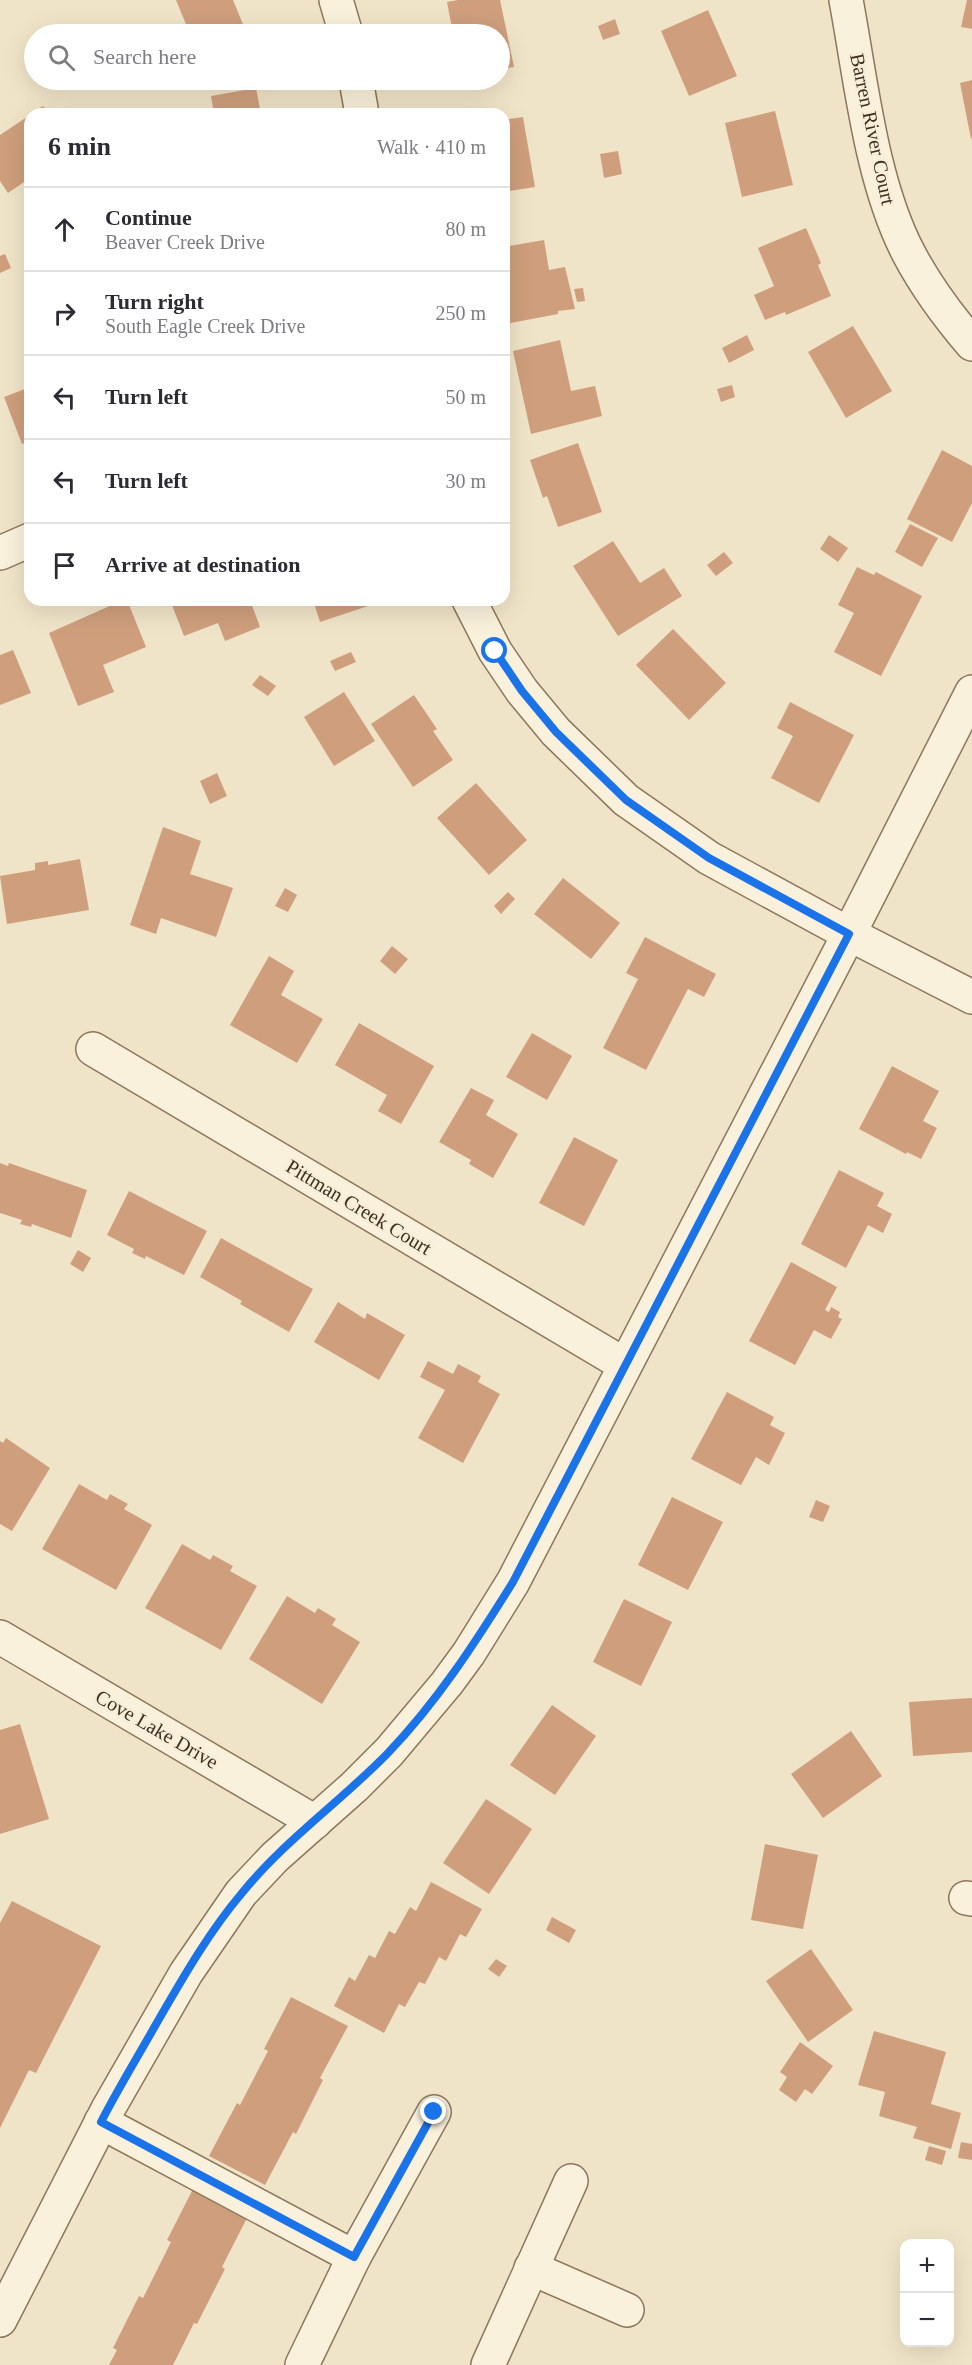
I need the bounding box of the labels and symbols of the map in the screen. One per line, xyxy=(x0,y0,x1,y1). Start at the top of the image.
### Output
street label: Barren River Court xyxy=(846,51,900,207)
route start xyxy=(481,637,507,663)
street label: Pittman Creek Court xyxy=(282,1155,436,1259)
street label: Cove Lake Drive xyxy=(92,1685,222,1773)
route end xyxy=(420,2098,446,2124)

